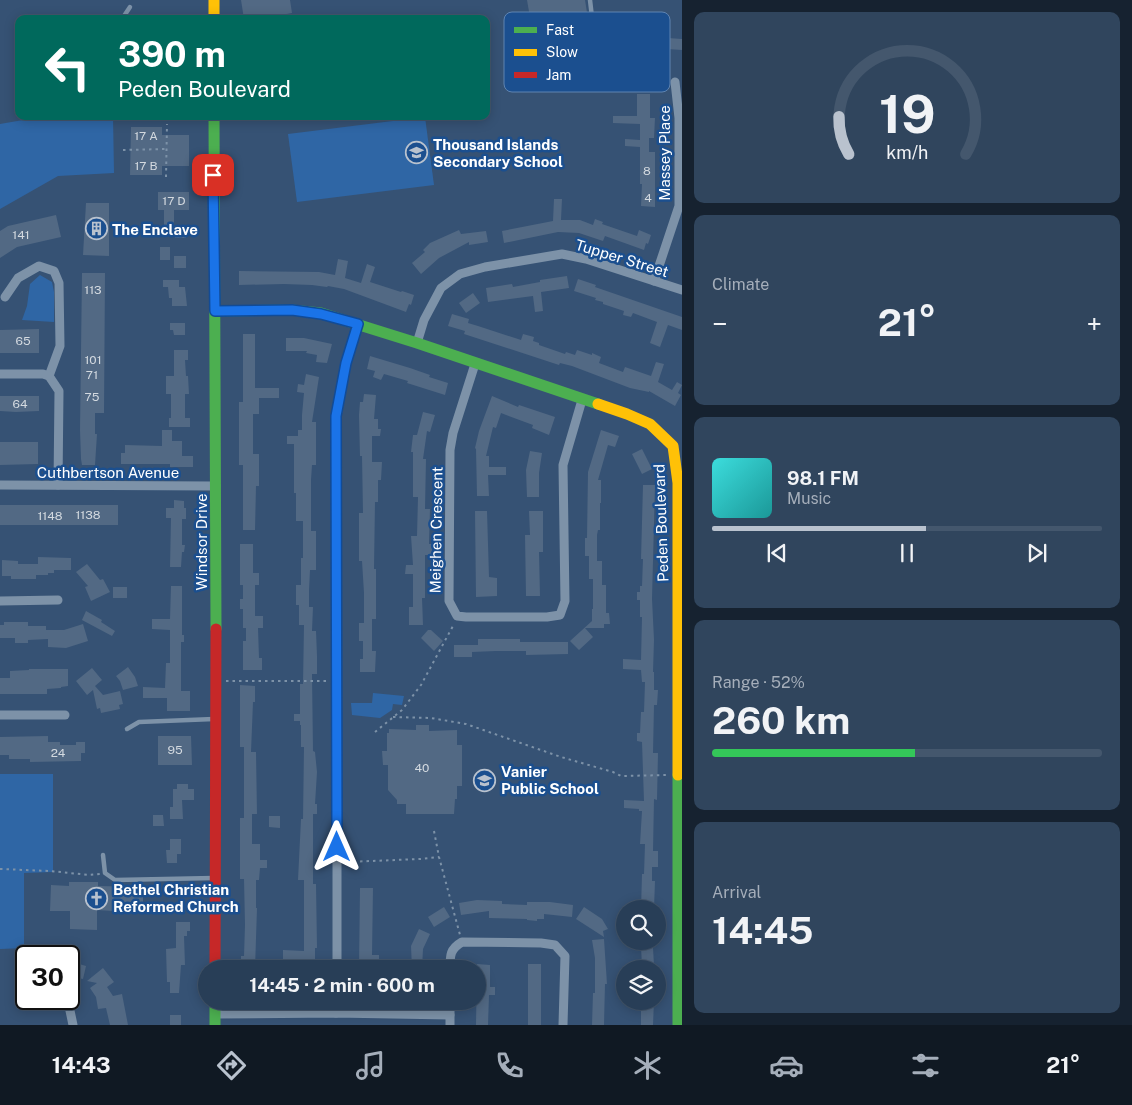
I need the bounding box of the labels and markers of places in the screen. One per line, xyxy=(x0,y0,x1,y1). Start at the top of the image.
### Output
place label: Thousand Islands Secondary School xyxy=(433,136,563,170)
school or university icon: Thousand Islands Secondary School xyxy=(405,141,429,165)
pin xyxy=(192,154,234,196)
building icon: The Enclave xyxy=(84,217,108,241)
place label: The Enclave xyxy=(112,221,198,238)
place label: Vanier Public School xyxy=(501,763,599,797)
school or university icon: Vanier Public School xyxy=(473,768,497,792)
place label: Bethel Christian Reformed Church xyxy=(113,881,239,915)
church icon: Bethel Christian Reformed Church xyxy=(85,886,109,910)

